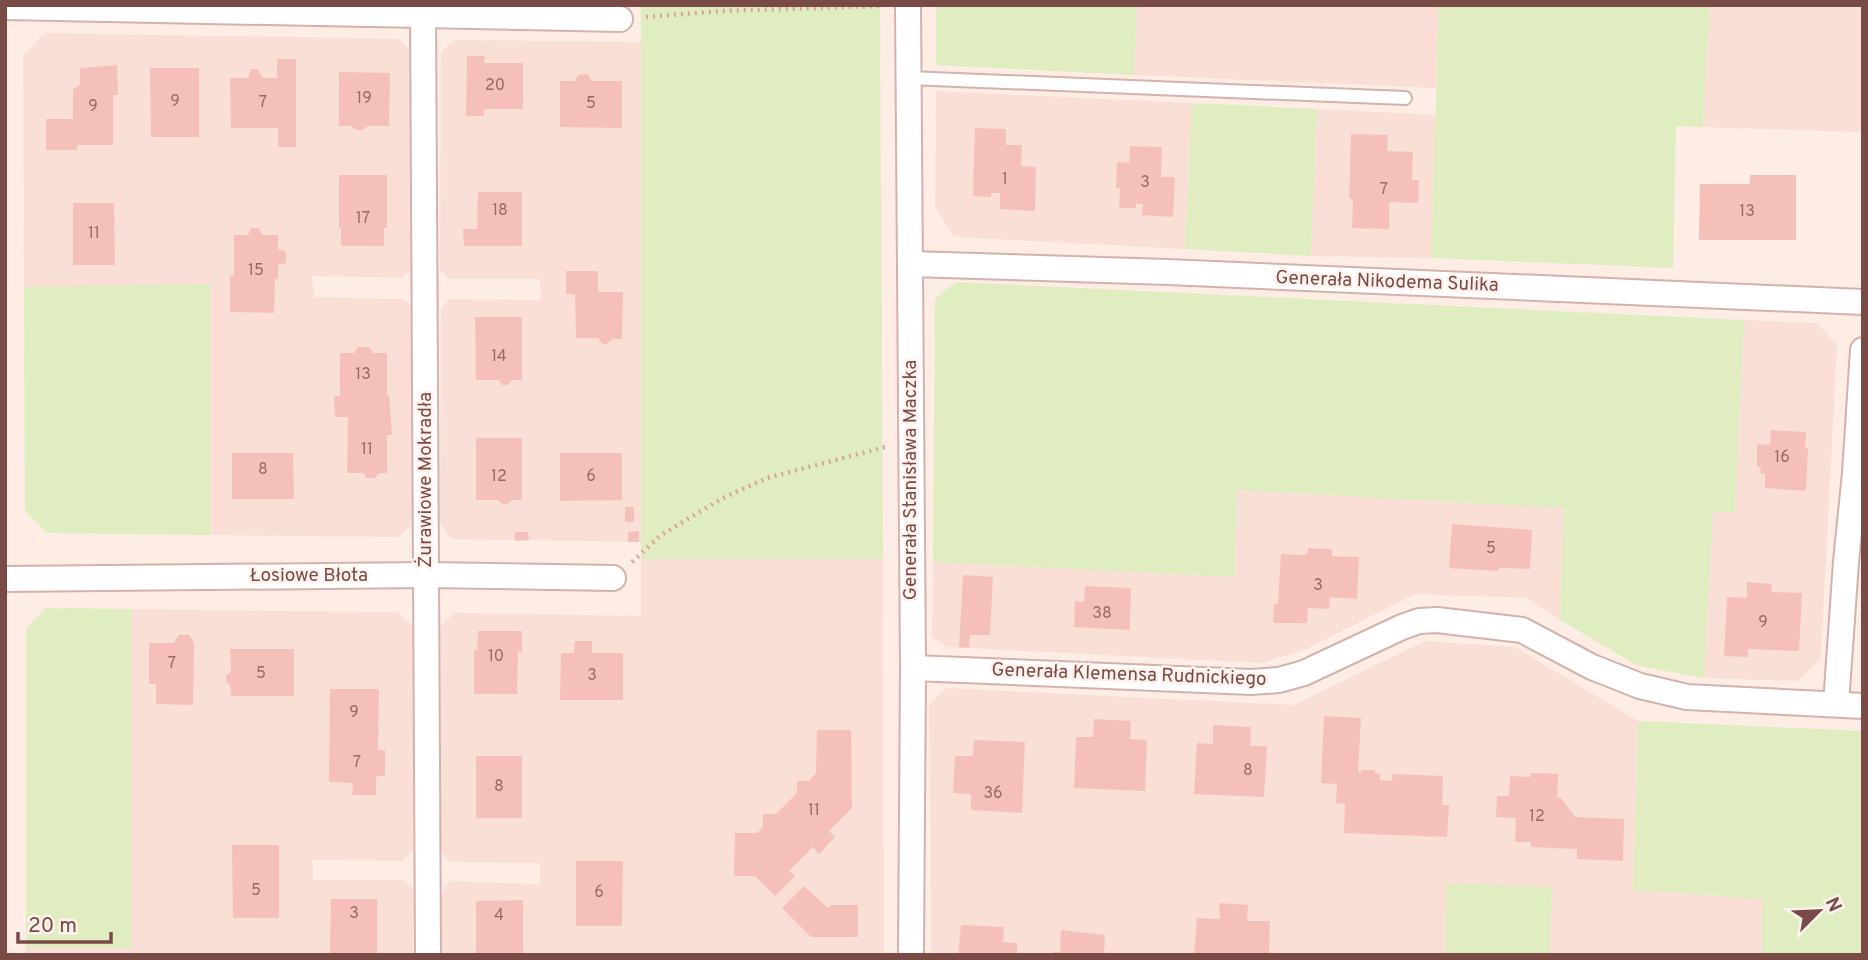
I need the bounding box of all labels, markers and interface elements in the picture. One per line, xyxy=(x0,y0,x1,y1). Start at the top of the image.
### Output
house number: 20 xyxy=(485,76,505,96)
house number: 19 xyxy=(356,89,372,109)
house number: 9 xyxy=(170,92,180,112)
house number: 7 xyxy=(259,93,267,113)
house number: 5 xyxy=(586,94,596,114)
house number: 9 xyxy=(88,97,98,117)
house number: 1 xyxy=(1002,170,1008,190)
house number: 3 xyxy=(1140,173,1150,193)
house number: 7 xyxy=(1380,180,1388,200)
house number: 18 xyxy=(492,201,508,221)
house number: 13 xyxy=(1739,202,1755,222)
house number: 17 xyxy=(356,209,370,229)
house number: 11 xyxy=(88,224,100,244)
house number: 15 xyxy=(248,261,264,281)
street label: Generała Nikodema Sulika xyxy=(1275,266,1499,298)
house number: 14 xyxy=(491,347,507,367)
street label: Generała Stanisława Maczka xyxy=(899,360,923,600)
house number: 13 xyxy=(355,365,371,385)
street label: Żurawiowe Mokradła xyxy=(413,392,438,568)
house number: 11 xyxy=(361,440,373,460)
house number: 16 xyxy=(1774,448,1790,468)
house number: 8 xyxy=(258,460,268,480)
house number: 12 xyxy=(491,467,507,487)
house number: 6 xyxy=(586,467,596,487)
house number: 5 xyxy=(1486,539,1496,559)
street label: Łosiowe Błota xyxy=(250,564,368,588)
house number: 3 xyxy=(1313,576,1323,596)
house number: 38 xyxy=(1092,604,1112,624)
house number: 9 xyxy=(1758,613,1768,633)
house number: 10 xyxy=(488,647,504,667)
house number: 7 xyxy=(168,654,176,674)
street label: Generała Klemensa Rudnickiego xyxy=(991,658,1267,692)
house number: 5 xyxy=(256,664,266,684)
house number: 3 xyxy=(587,666,597,686)
house number: 9 xyxy=(349,703,359,723)
house number: 7 xyxy=(353,753,361,773)
house number: 8 xyxy=(1243,761,1253,781)
house number: 8 xyxy=(494,777,504,797)
house number: 36 xyxy=(983,784,1003,804)
house number: 11 xyxy=(808,801,820,821)
house number: 12 xyxy=(1529,807,1545,827)
north arrow xyxy=(1784,876,1854,946)
house number: 5 xyxy=(251,881,261,901)
house number: 6 xyxy=(594,883,604,903)
text: N xyxy=(1819,894,1846,916)
scale bar xyxy=(18,900,110,944)
house number: 3 xyxy=(349,904,359,924)
house number: 4 xyxy=(494,906,504,926)
text: 20 m xyxy=(28,913,77,940)

